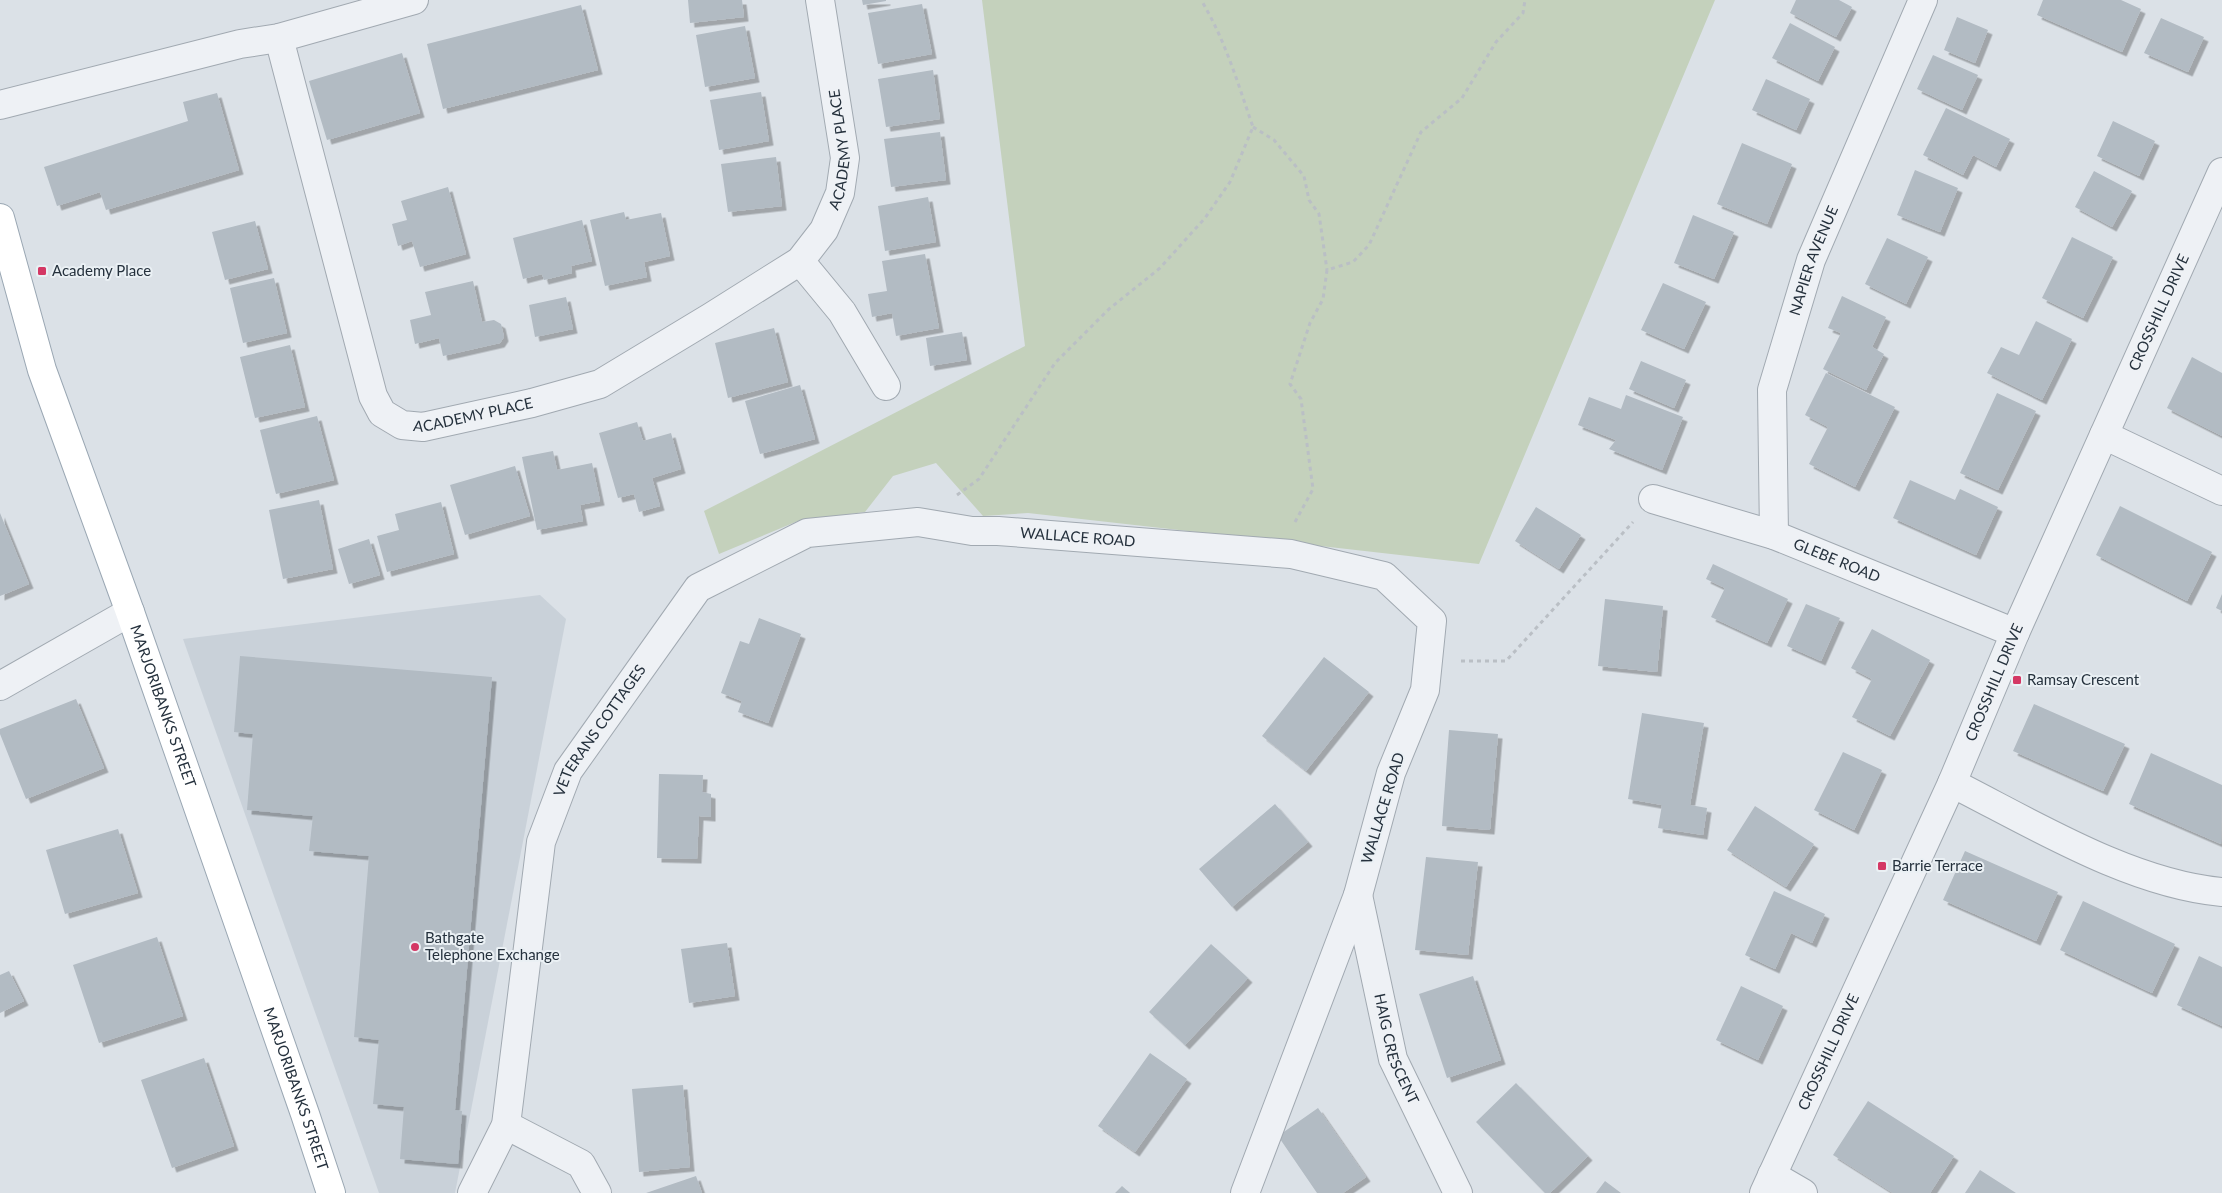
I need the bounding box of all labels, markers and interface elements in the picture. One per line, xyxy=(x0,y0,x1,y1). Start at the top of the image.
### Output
street label: ACADEMY PLACE xyxy=(824,88,853,212)
street label: NAPIER AVENUE xyxy=(1785,203,1841,317)
street label: CROSSHILL DRIVE xyxy=(2124,251,2192,373)
place label: Academy Place xyxy=(52,261,151,279)
marker: Academy Place xyxy=(36,265,48,277)
street label: ACADEMY PLACE xyxy=(412,393,534,435)
street label: WALLACE ROAD xyxy=(1020,523,1136,550)
street label: GLEBE ROAD xyxy=(1791,534,1883,585)
street label: CROSSHILL DRIVE xyxy=(1961,620,2026,744)
street label: MARJORIBANKS STREET xyxy=(127,622,201,790)
street label: VETERANS COTTAGES xyxy=(549,661,649,799)
place label: Ramsay Crescent xyxy=(2027,670,2140,688)
marker: Ramsay Crescent xyxy=(2011,674,2023,686)
street label: WALLACE ROAD xyxy=(1357,750,1408,866)
place label: Barrie Terrace xyxy=(1892,856,1983,874)
marker: Barrie Terrace xyxy=(1876,860,1888,872)
place label: Bathgate Telephone Exchange xyxy=(425,928,560,963)
marker: Bathgate Telephone Exchange xyxy=(409,941,421,953)
street label: CROSSHILL DRIVE xyxy=(1793,991,1862,1113)
street label: HAIG CRESCENT xyxy=(1371,992,1424,1107)
street label: MARJORIBANKS STREET xyxy=(260,1005,333,1172)

